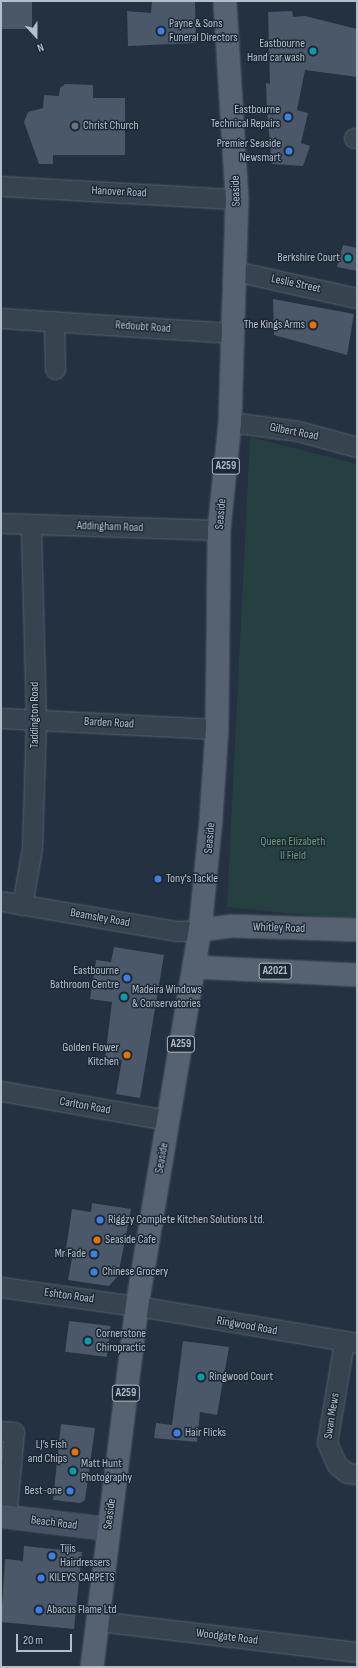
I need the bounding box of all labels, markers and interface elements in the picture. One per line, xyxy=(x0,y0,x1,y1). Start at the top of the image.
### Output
north arrow xyxy=(16,16,56,56)
place label: Payne & Sons Funeral Directors xyxy=(169,17,238,45)
marker: Payne & Sons Funeral Directors xyxy=(156,26,166,36)
place label: Eastbourne Hand car wash xyxy=(247,37,305,65)
text: N xyxy=(35,41,46,55)
marker: Eastbourne Hand car wash xyxy=(308,46,318,56)
place label: Eastbourne Technical Repairs xyxy=(211,103,280,131)
marker: Eastbourne Technical Repairs xyxy=(283,112,293,122)
place label: Christ Church xyxy=(83,119,139,133)
marker: Christ Church xyxy=(70,121,80,131)
place label: Premier Seaside Newsmart xyxy=(217,137,281,165)
marker: Premier Seaside Newsmart xyxy=(284,146,294,156)
street label: Seaside xyxy=(228,175,244,207)
street label: Hanover Road xyxy=(91,183,147,201)
place label: Berkshire Court xyxy=(277,251,340,265)
marker: Berkshire Court xyxy=(343,253,353,263)
street label: Leslie Street xyxy=(270,272,322,296)
street label: Redoubt Road xyxy=(115,318,171,336)
place label: The Kings Arms xyxy=(244,318,305,332)
marker: The Kings Arms xyxy=(308,320,318,330)
street label: Gilbert Road xyxy=(268,420,320,444)
road number: A259 xyxy=(211,457,241,475)
street label: Seaside xyxy=(212,498,230,530)
street label: Addingham Road xyxy=(77,519,143,535)
street label: Taddington Road xyxy=(28,682,42,748)
street label: Barden Road xyxy=(84,714,134,732)
street label: Seaside xyxy=(201,822,219,854)
park label: Queen Elizabeth II Field xyxy=(261,835,325,863)
place label: Tony's Tackle xyxy=(166,872,218,886)
marker: Tony's Tackle xyxy=(153,874,163,884)
street label: Beamsley Road xyxy=(69,906,131,930)
street label: Whitley Road xyxy=(253,920,305,936)
road number: A2021 xyxy=(258,962,292,980)
place label: Eastbourne Bathroom Centre xyxy=(50,964,119,992)
marker: Eastbourne Bathroom Centre xyxy=(122,973,132,983)
place label: Madeira Windows & Conservatories xyxy=(132,983,202,1011)
marker: Madeira Windows & Conservatories xyxy=(119,992,129,1002)
road number: A259 xyxy=(166,1035,196,1053)
place label: Golden Flower Kitchen xyxy=(62,1041,119,1069)
marker: Golden Flower Kitchen xyxy=(122,1050,132,1060)
street label: Carlton Road xyxy=(58,1094,112,1118)
street label: Seaside xyxy=(152,1142,172,1174)
place label: Riggzy Complete Kitchen Solutions Ltd. xyxy=(108,1213,265,1227)
marker: Riggzy Complete Kitchen Solutions Ltd. xyxy=(95,1215,105,1225)
place label: Seaside Cafe xyxy=(105,1233,156,1247)
marker: Seaside Cafe xyxy=(92,1235,102,1245)
place label: Mr Fade xyxy=(55,1247,86,1261)
marker: Mr Fade xyxy=(89,1249,99,1259)
place label: Chinese Grocery xyxy=(102,1265,168,1279)
marker: Chinese Grocery xyxy=(89,1267,99,1277)
street label: Eshton Road xyxy=(43,1285,95,1307)
street label: Ringwood Road xyxy=(216,1314,278,1338)
place label: Cornerstone Chiropractic xyxy=(96,1327,146,1355)
marker: Cornerstone Chiropractic xyxy=(83,1336,93,1346)
place label: Ringwood Court xyxy=(209,1370,273,1384)
marker: Ringwood Court xyxy=(196,1372,206,1382)
road number: A259 xyxy=(111,1384,141,1402)
street label: Swan Mews xyxy=(321,1392,343,1440)
place label: Hair Flicks xyxy=(185,1426,226,1440)
marker: Hair Flicks xyxy=(172,1428,182,1438)
place label: LJ’s Fish and Chips xyxy=(28,1438,67,1466)
marker: LJ’s Fish and Chips xyxy=(70,1447,80,1457)
place label: Matt Hunt Photography xyxy=(81,1457,132,1485)
marker: Matt Hunt Photography xyxy=(68,1466,78,1476)
place label: Best-one xyxy=(25,1484,62,1498)
marker: Best-one xyxy=(65,1486,75,1496)
street label: Seaside xyxy=(101,1498,119,1530)
street label: Beach Road xyxy=(30,1513,78,1533)
place label: Tijis Hairdressers xyxy=(60,1542,110,1570)
marker: Tijis Hairdressers xyxy=(47,1551,57,1561)
place label: KILEYS CARPETS xyxy=(49,1571,115,1585)
marker: KILEYS CARPETS xyxy=(36,1573,46,1583)
place label: Abacus Flame Ltd xyxy=(47,1603,117,1617)
marker: Abacus Flame Ltd xyxy=(34,1605,44,1615)
scale bar xyxy=(18,1626,74,1652)
street label: Woodgate Road xyxy=(195,1626,259,1648)
text: 20 m xyxy=(23,1633,43,1648)

